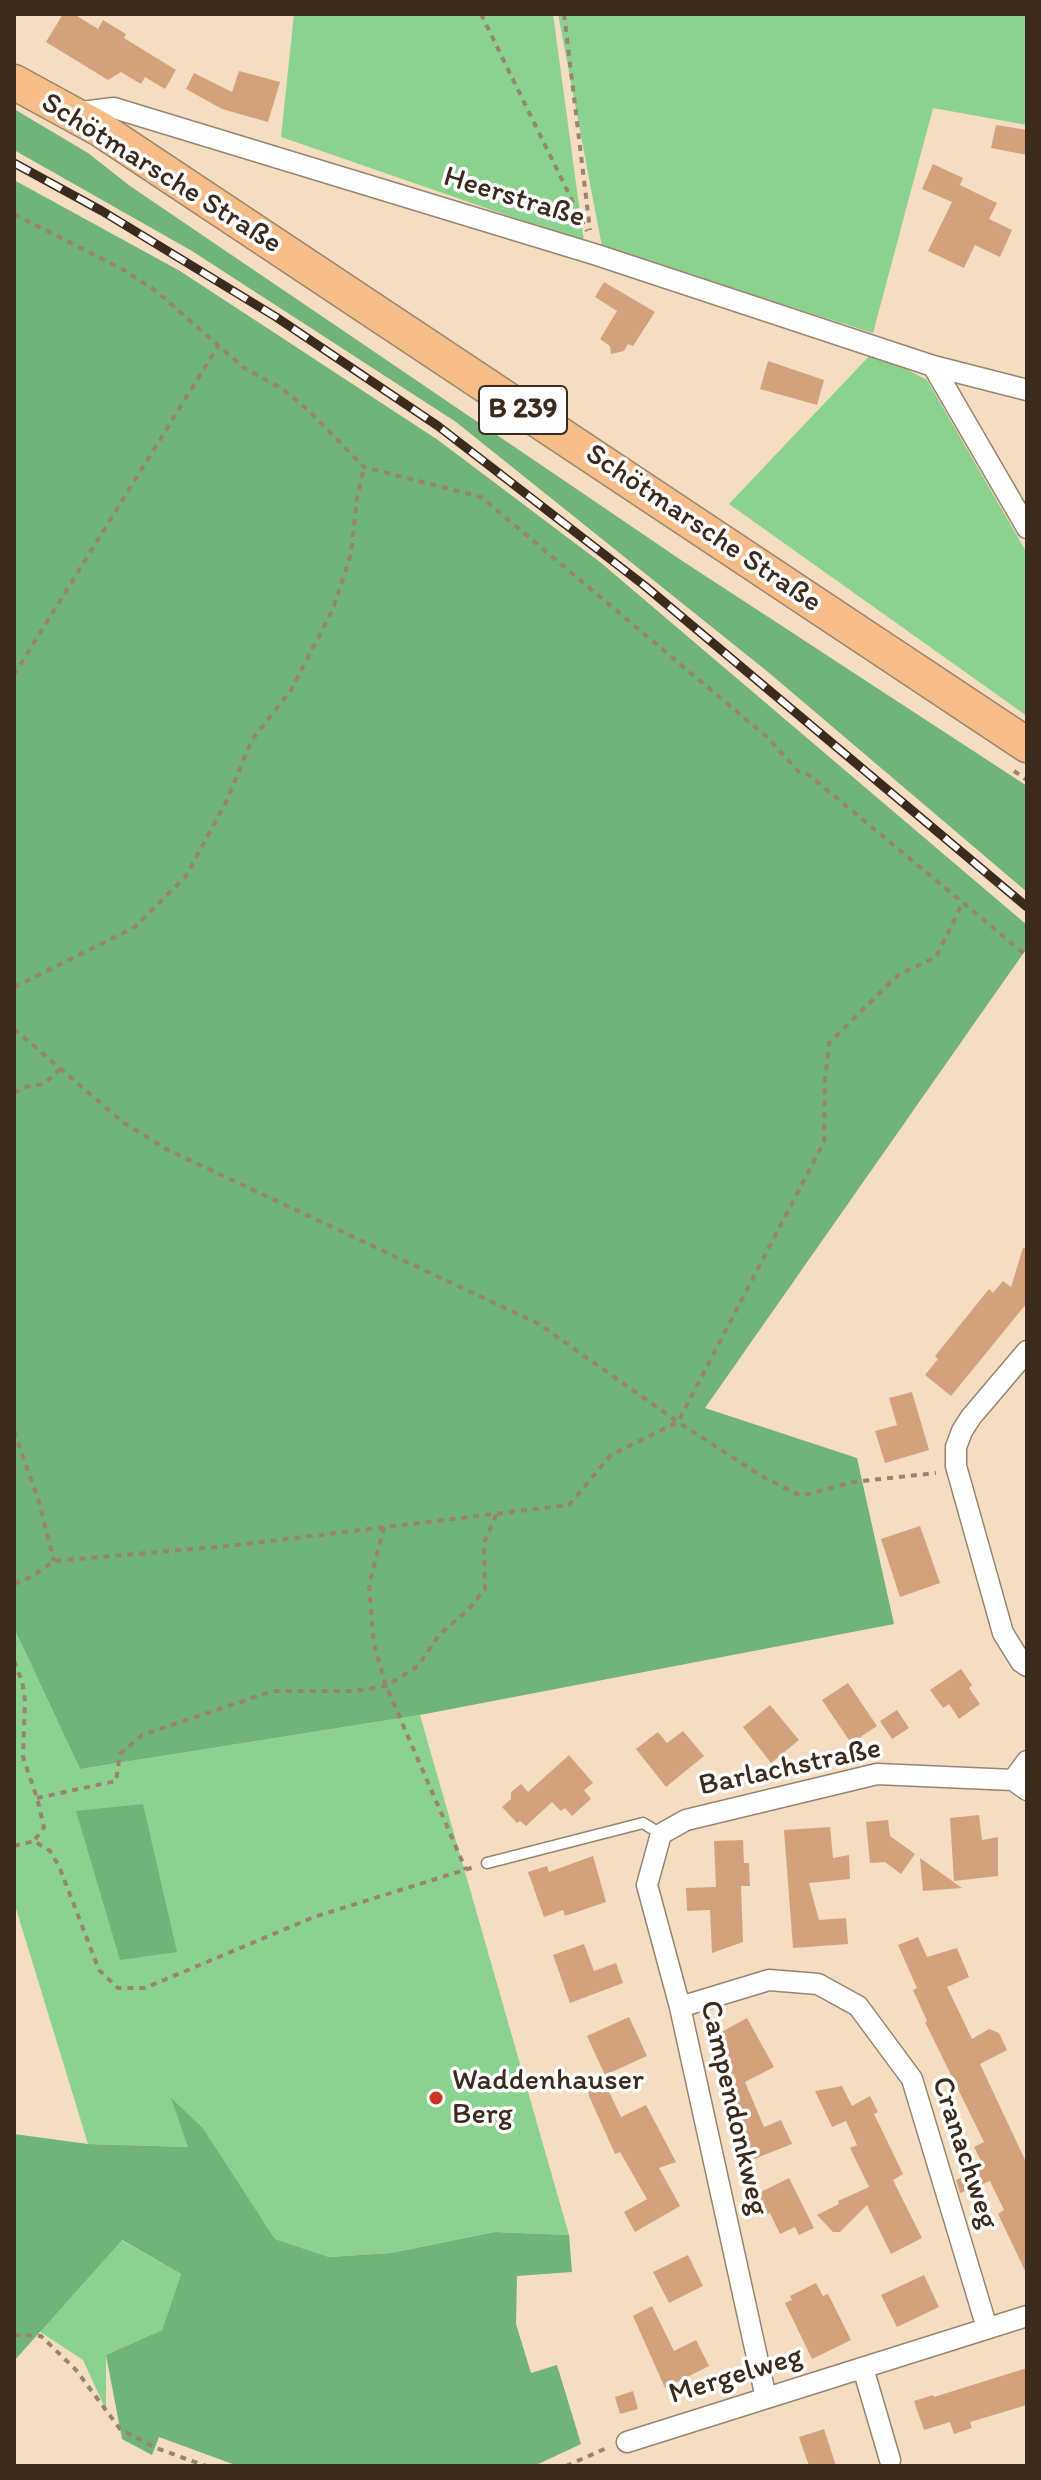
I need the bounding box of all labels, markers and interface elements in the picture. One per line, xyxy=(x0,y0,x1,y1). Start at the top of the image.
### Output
street label: Schötmarsche Straße xyxy=(34,85,288,263)
street label: Heerstraße xyxy=(439,159,589,237)
road number: B 239 xyxy=(479,386,567,434)
street label: Schötmarsche Straße xyxy=(578,437,828,621)
street label: Barlachstraße xyxy=(696,1731,884,1805)
street label: Campendonkweg xyxy=(691,1997,775,2219)
place label: Waddenhauser Berg xyxy=(452,2063,644,2134)
street label: Cranachweg xyxy=(922,2072,1006,2234)
marker: Waddenhauser Berg xyxy=(427,2089,445,2107)
street label: Mergelweg xyxy=(665,2339,807,2413)

